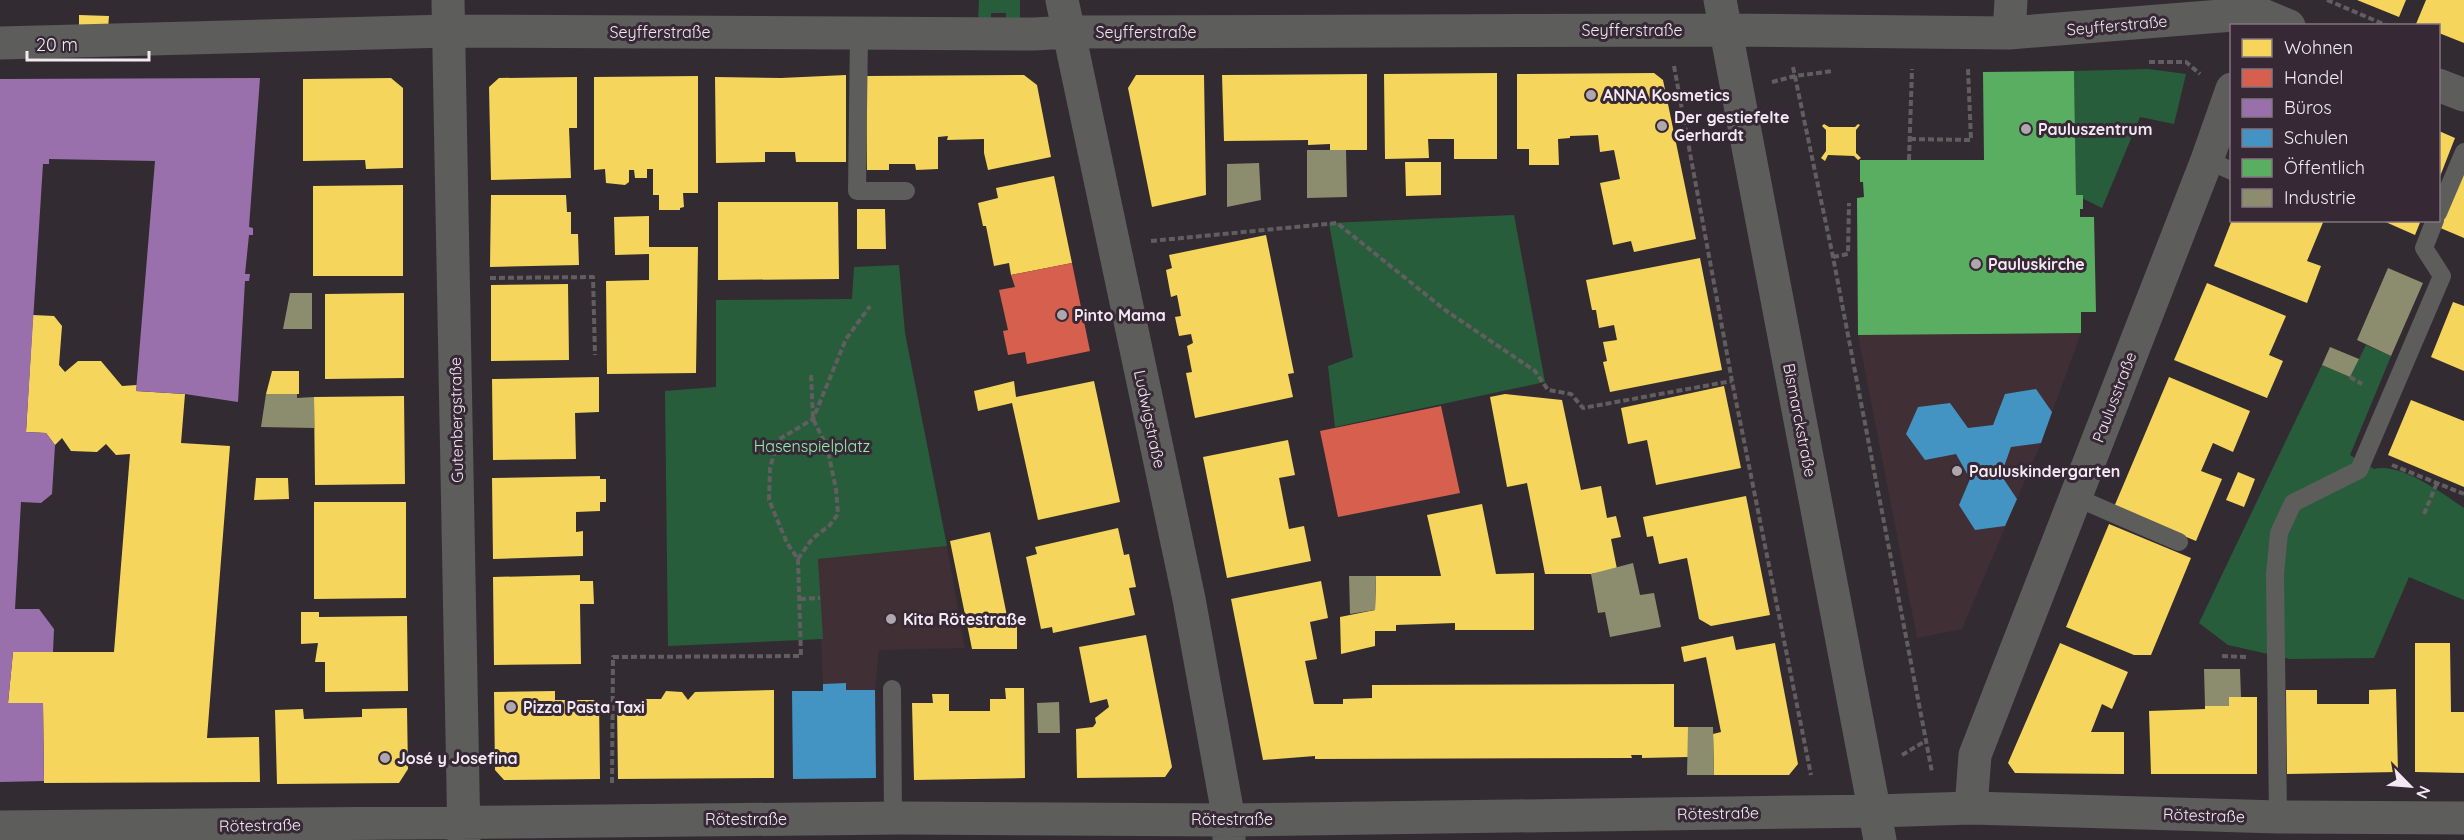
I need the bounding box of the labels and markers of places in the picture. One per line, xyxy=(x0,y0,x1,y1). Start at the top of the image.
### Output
place label: ANNA Kosmetics xyxy=(1603,85,1730,105)
marker: ANNA Kosmetics xyxy=(1584,88,1598,102)
place label: Der gestiefelte Gerhardt xyxy=(1674,107,1789,145)
marker: Der gestiefelte Gerhardt xyxy=(1655,119,1669,133)
place label: Pauluszentrum xyxy=(2038,119,2152,139)
marker: Pauluszentrum xyxy=(2019,122,2033,136)
place label: Pauluskirche xyxy=(1988,254,2085,274)
marker: Pauluskirche xyxy=(1969,257,1983,271)
place label: Pinto Mama xyxy=(1074,305,1166,325)
marker: Pinto Mama xyxy=(1055,308,1069,322)
place label: Pauluskindergarten xyxy=(1969,461,2120,481)
marker: Pauluskindergarten xyxy=(1950,464,1964,478)
place label: Kita Rötestraße xyxy=(903,609,1026,629)
marker: Kita Rötestraße xyxy=(884,612,898,626)
place label: Pizza Pasta Taxi xyxy=(523,697,645,717)
marker: Pizza Pasta Taxi xyxy=(504,700,518,714)
place label: José y Josefina xyxy=(397,748,518,768)
marker: José y Josefina xyxy=(378,751,392,765)

